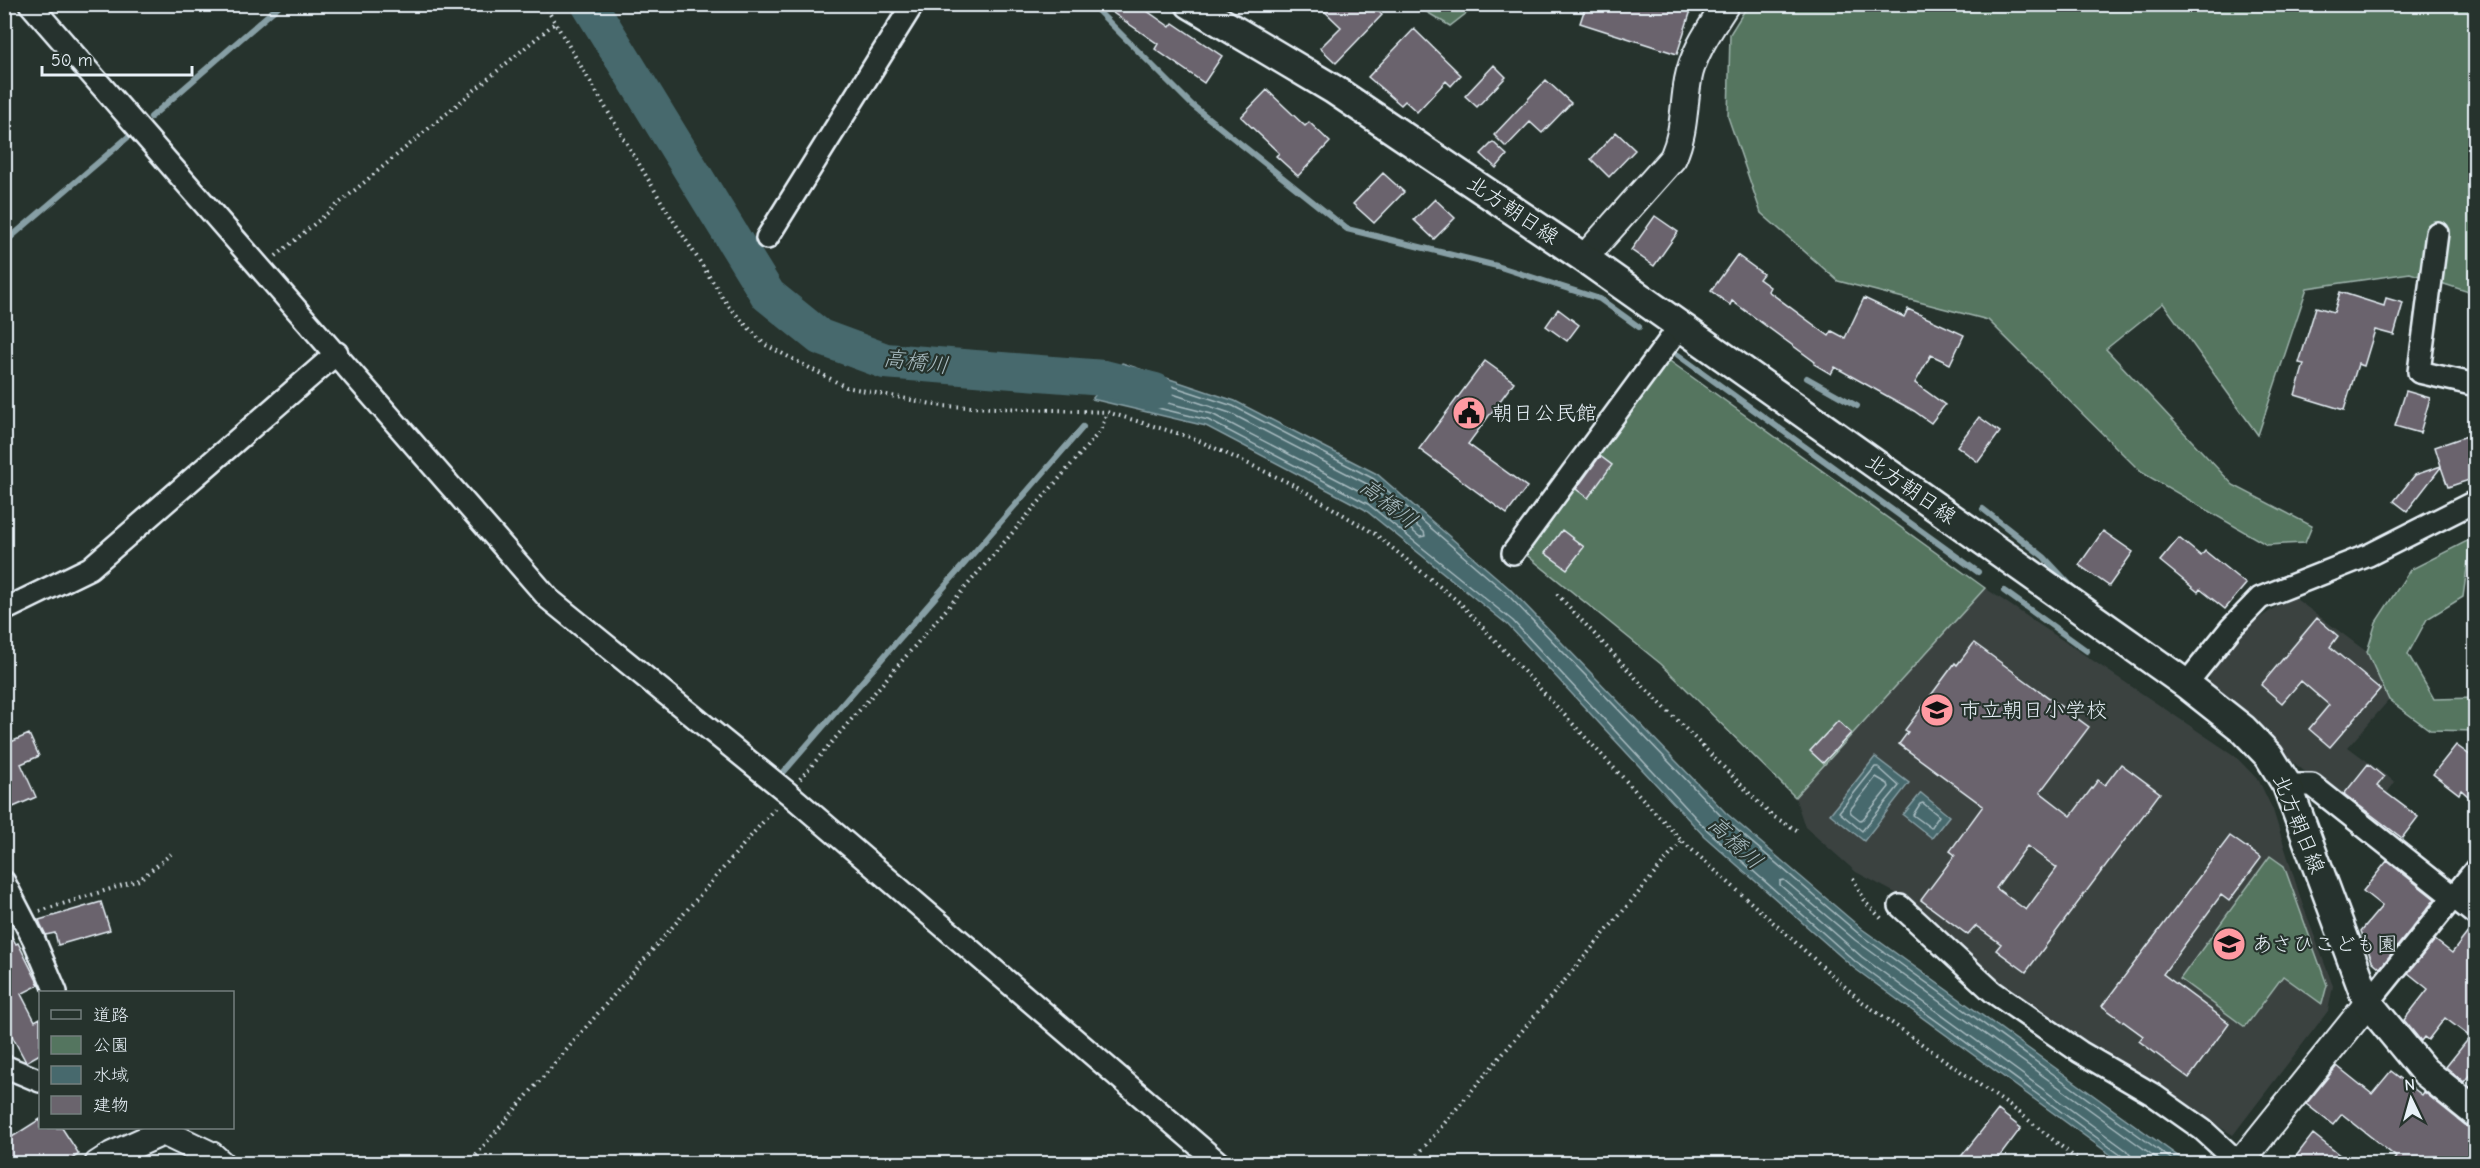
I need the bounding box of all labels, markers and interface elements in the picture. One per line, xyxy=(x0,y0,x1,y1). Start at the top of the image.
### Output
scale bar xyxy=(42,39,192,77)
text: 50 m xyxy=(51,50,93,71)
street label: 北方朝日線 xyxy=(1463,171,1563,249)
water label: 高橋川 xyxy=(882,345,950,379)
public building icon: 朝日公民館 xyxy=(1451,395,1487,431)
place label: 朝日公民館 xyxy=(1492,401,1597,425)
street label: 北方朝日線 xyxy=(1861,449,1961,529)
water label: 高橋川 xyxy=(1354,473,1422,534)
school or university icon: 市立朝日小学校 xyxy=(1919,692,1955,728)
place label: 市立朝日小学校 xyxy=(1960,698,2107,722)
street label: 北方朝日線 xyxy=(2268,771,2330,877)
water label: 高橋川 xyxy=(1702,811,1768,875)
school or university icon: あさひこども園 xyxy=(2211,926,2247,962)
place label: あさひこども園 xyxy=(2252,932,2398,956)
legend xyxy=(39,991,234,1129)
text: 道路 xyxy=(93,1005,129,1026)
text: 公園 xyxy=(93,1035,129,1056)
text: 水域 xyxy=(93,1065,129,1086)
north arrow xyxy=(2381,1069,2441,1129)
text: N xyxy=(2404,1076,2416,1094)
text: 建物 xyxy=(93,1095,129,1116)

